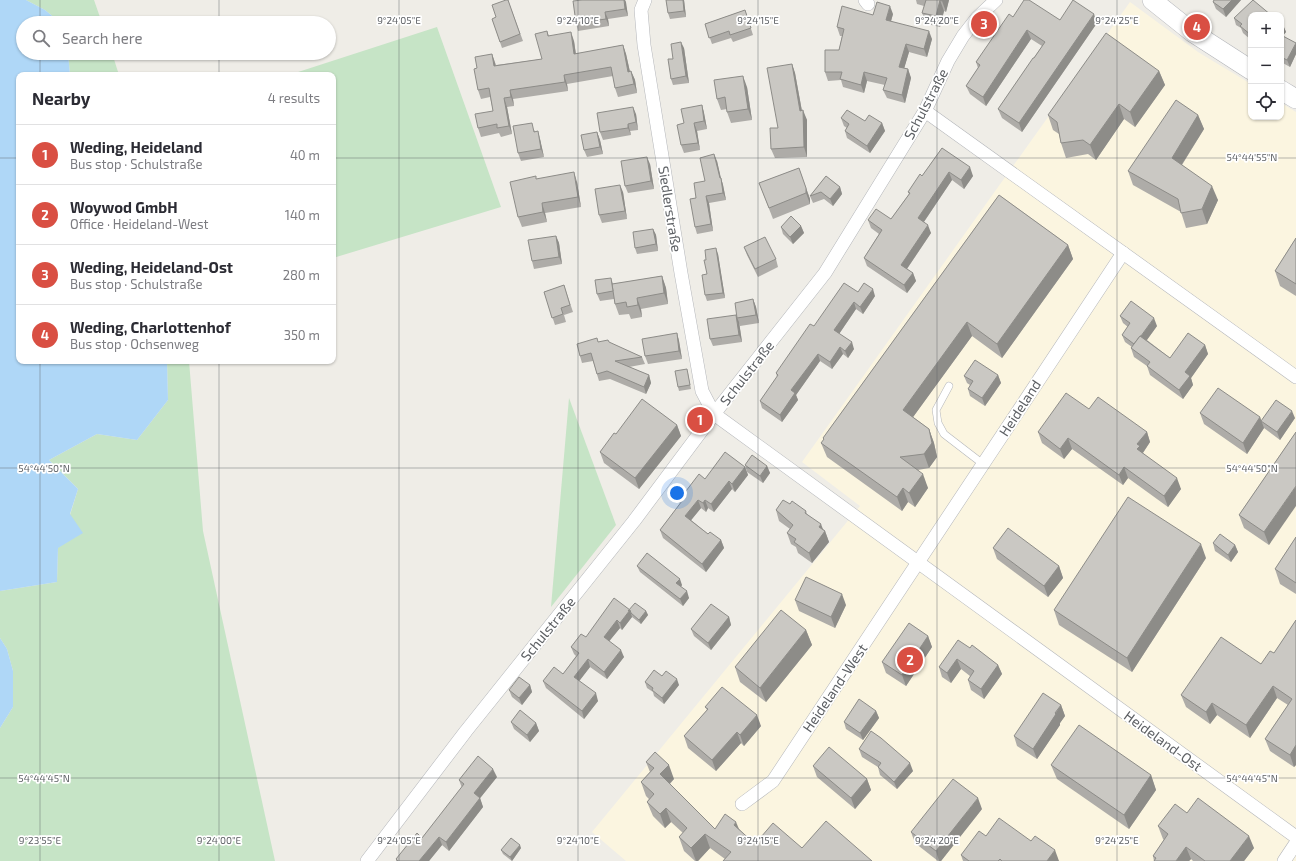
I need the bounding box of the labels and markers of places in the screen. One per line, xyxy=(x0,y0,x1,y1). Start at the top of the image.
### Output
pin: 3 xyxy=(971,9,997,39)
pin: 4 xyxy=(1184,12,1210,42)
pin: 1 xyxy=(687,405,713,435)
pin: 2 xyxy=(897,645,923,675)

